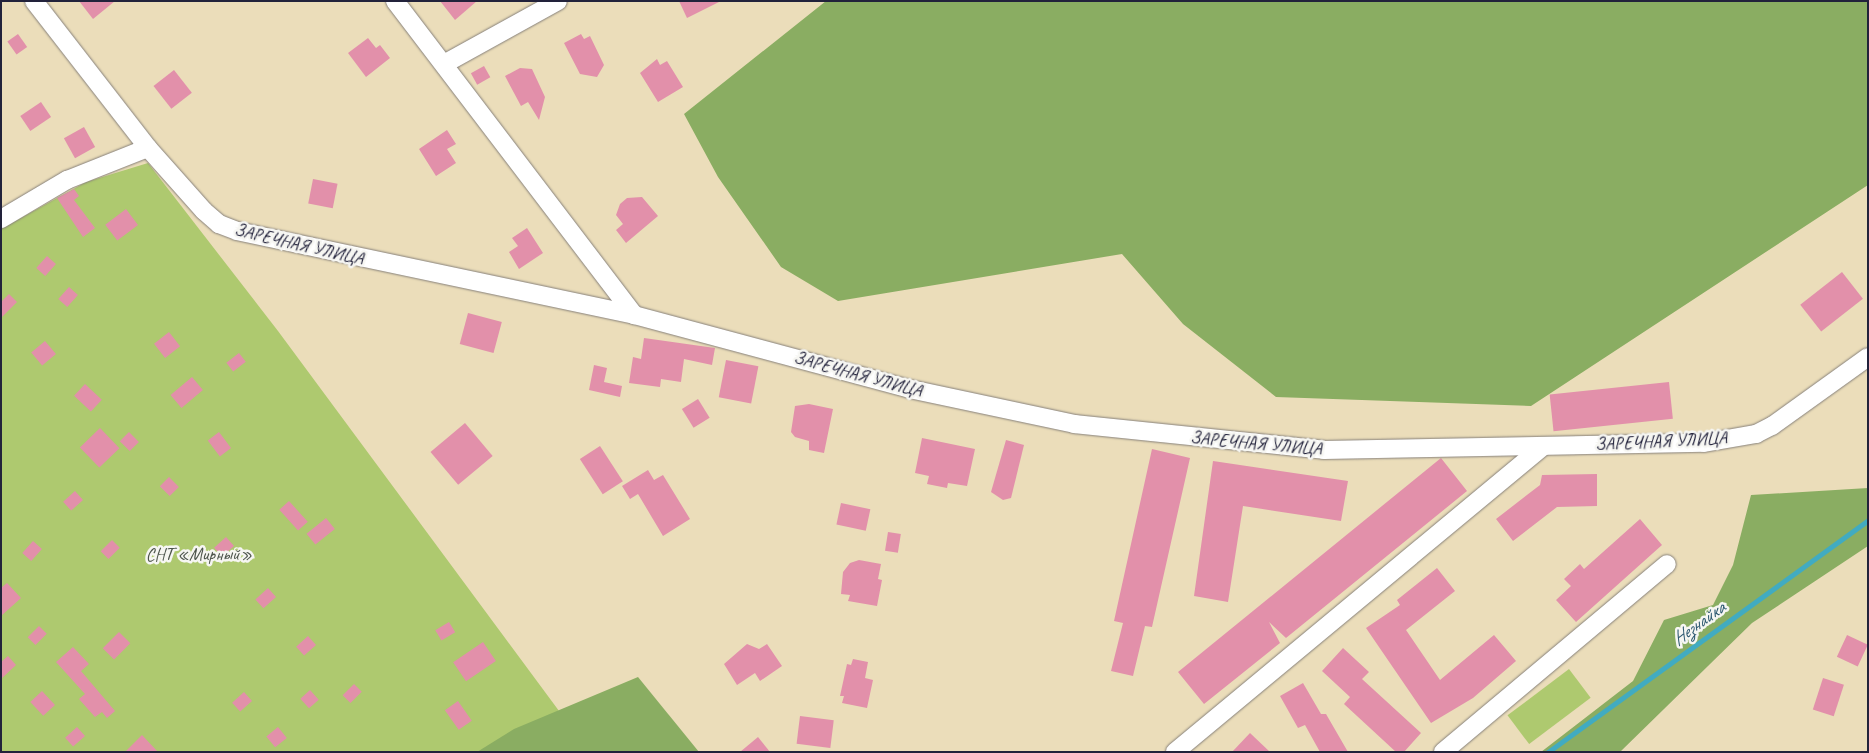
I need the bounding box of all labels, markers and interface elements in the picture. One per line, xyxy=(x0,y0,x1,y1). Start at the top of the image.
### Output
street label: ЗАРЕЧНАЯ УЛИЦА xyxy=(232,219,366,269)
street label: ЗАРЕЧНАЯ УЛИЦА xyxy=(791,346,925,402)
street label: ЗАРЕЧНАЯ УЛИЦА xyxy=(1189,426,1323,460)
street label: ЗАРЕЧНАЯ УЛИЦА xyxy=(1594,427,1728,455)
park label: СНТ «Мирный» xyxy=(146,543,252,565)
water label: Незнайка xyxy=(1668,597,1730,651)

